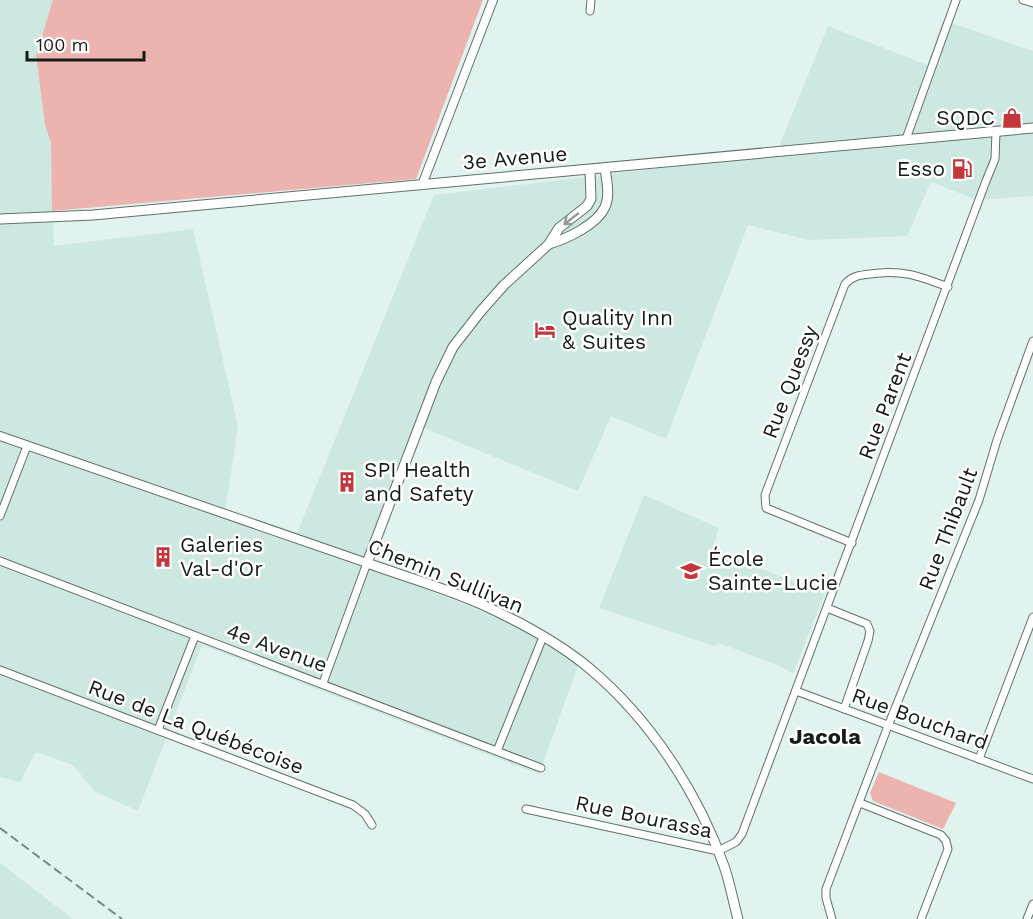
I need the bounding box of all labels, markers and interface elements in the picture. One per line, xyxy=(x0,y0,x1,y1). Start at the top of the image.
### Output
scale bar xyxy=(27,24,144,62)
text: 100 m xyxy=(36,34,89,55)
place label: SQDC xyxy=(936,105,995,130)
shop icon: SQDC xyxy=(1000,106,1024,130)
street label: 3e Avenue xyxy=(462,140,568,175)
place label: Esso xyxy=(897,156,945,181)
fuel station icon: Esso xyxy=(950,157,974,181)
one-way arrow xyxy=(563,213,579,226)
place label: Quality Inn & Suites xyxy=(562,305,673,354)
hotel icon: Quality Inn & Suites xyxy=(533,318,557,342)
street label: Rue Quessy xyxy=(757,322,823,442)
street label: Rue Parent xyxy=(853,349,916,463)
place label: SPI Health and Safety xyxy=(364,457,474,506)
street label: Rue Thibault xyxy=(913,464,982,594)
building icon: SPI Health and Safety xyxy=(335,470,359,494)
place label: Galeries Val-d'Or xyxy=(180,532,263,581)
street label: Chemin Sullivan xyxy=(365,533,528,618)
building icon: Galeries Val-d'Or xyxy=(151,545,175,569)
place label: École Sainte-Lucie xyxy=(708,546,838,595)
school or university icon: École Sainte-Lucie xyxy=(679,559,703,583)
street label: 4e Avenue xyxy=(223,618,331,677)
street label: Rue de La Québécoise xyxy=(85,674,307,779)
street label: Rue Bouchard xyxy=(849,682,992,755)
district label: Jacola xyxy=(789,724,861,749)
street label: Rue Bourassa xyxy=(573,790,715,843)

